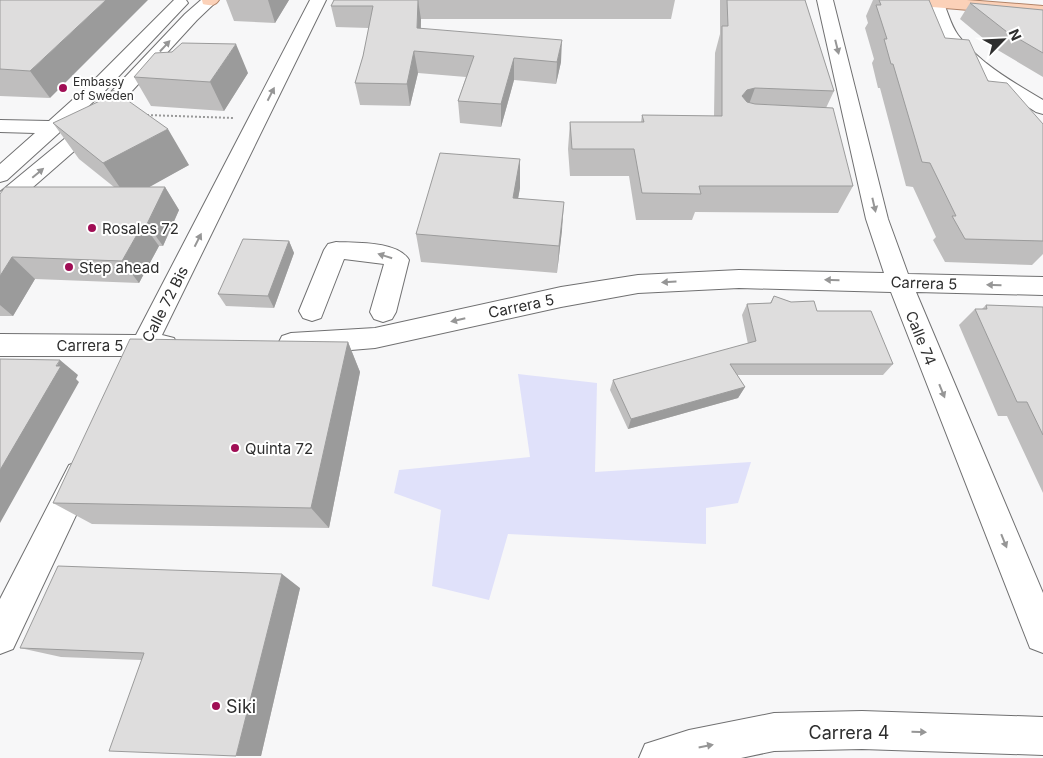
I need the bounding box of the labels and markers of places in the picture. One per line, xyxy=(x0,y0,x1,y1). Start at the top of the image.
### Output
place label: Embassy of Sweden xyxy=(73,74,134,103)
marker: Embassy of Sweden xyxy=(57,82,69,94)
place label: Rosales 72 xyxy=(102,219,179,238)
marker: Rosales 72 xyxy=(86,222,98,234)
place label: Step ahead xyxy=(79,258,159,277)
marker: Step ahead xyxy=(63,261,75,273)
place label: Quinta 72 xyxy=(245,439,313,458)
marker: Quinta 72 xyxy=(229,442,241,454)
place label: Siki xyxy=(226,696,256,717)
marker: Siki xyxy=(210,700,222,712)

